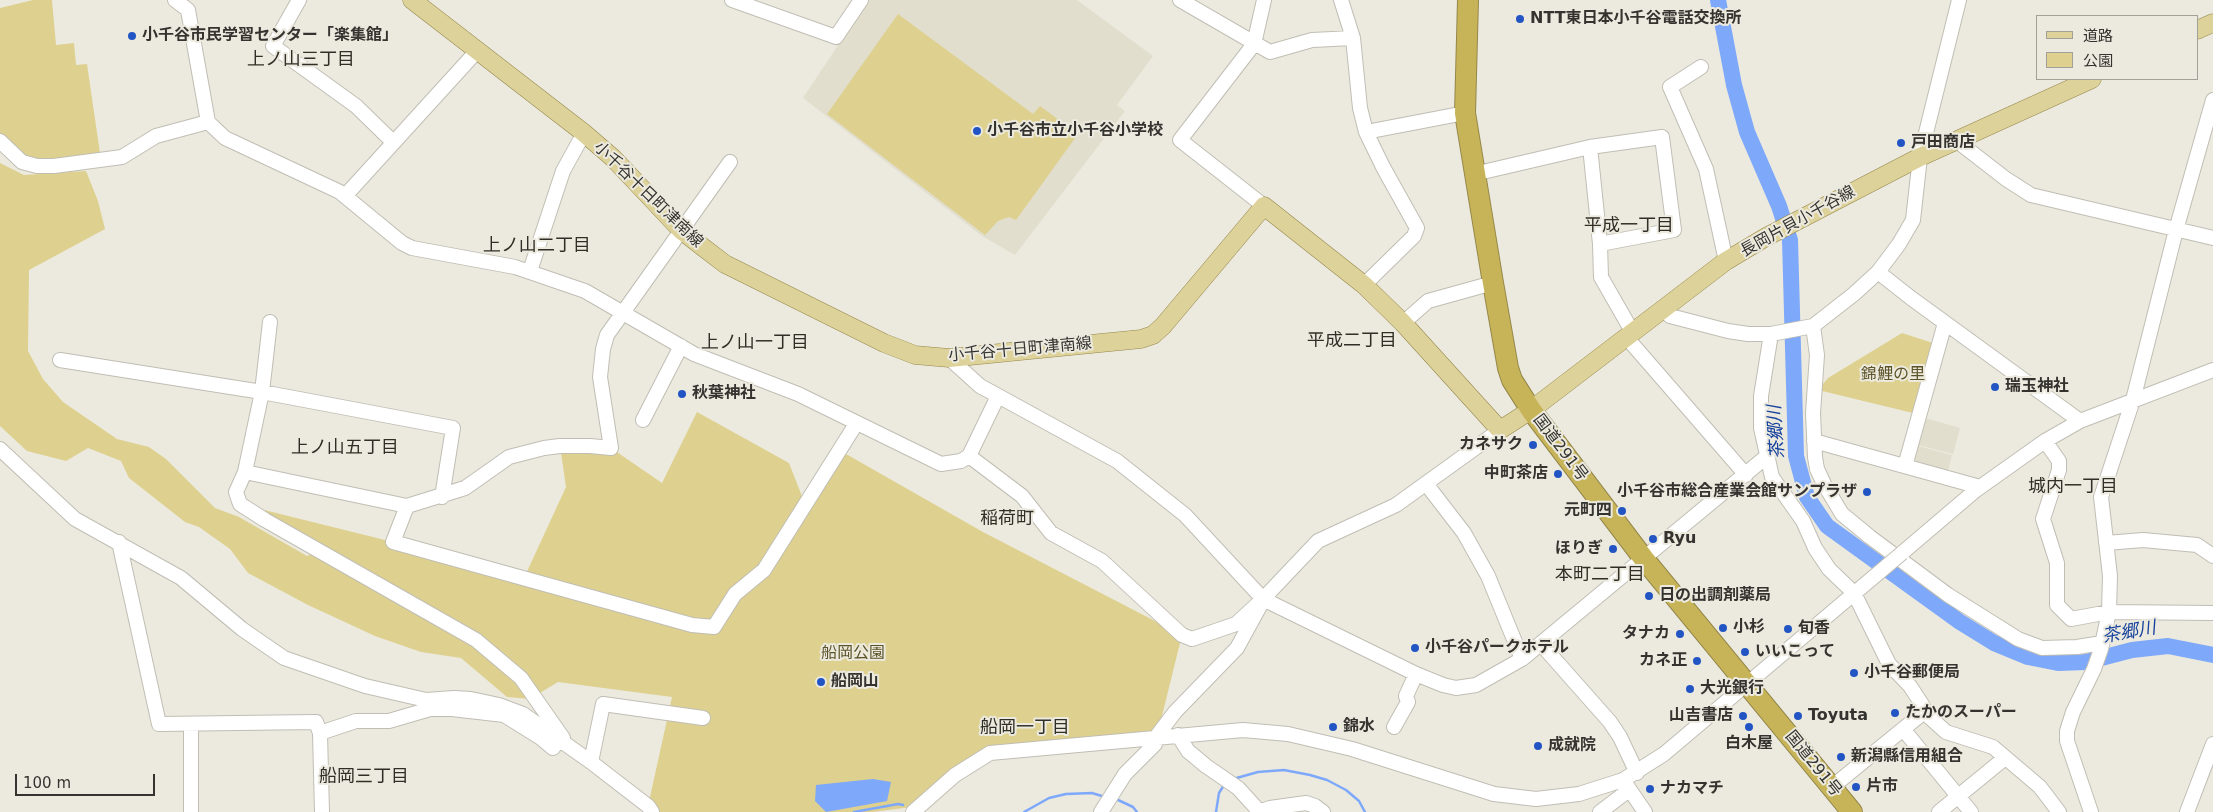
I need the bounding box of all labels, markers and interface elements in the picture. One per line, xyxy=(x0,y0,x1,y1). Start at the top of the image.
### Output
place label: NTT東日本小千谷電話交換所 xyxy=(1530,9,1742,29)
marker: NTT東日本小千谷電話交換所 xyxy=(1514,13,1526,25)
legend xyxy=(2036,15,2198,80)
place label: 小千谷市民学習センター「楽集館」 xyxy=(142,26,398,46)
text: 道路 xyxy=(2083,27,2113,45)
marker: 小千谷市民学習センター「楽集館」 xyxy=(126,30,138,42)
district label: 上ノ山三丁目 xyxy=(247,49,355,71)
text: 公園 xyxy=(2083,52,2113,70)
place label: 小千谷市立小千谷小学校 xyxy=(987,121,1163,141)
marker: 小千谷市立小千谷小学校 xyxy=(971,125,983,137)
place label: 戸田商店 xyxy=(1911,133,1975,153)
marker: 戸田商店 xyxy=(1895,137,1907,149)
street label: 小千谷十日町津南線 xyxy=(590,138,706,252)
street label: 長岡片貝小千谷線 xyxy=(1737,183,1859,261)
district label: 平成一丁目 xyxy=(1584,215,1674,237)
district label: 上ノ山二丁目 xyxy=(483,235,591,257)
district label: 平成二丁目 xyxy=(1307,330,1397,352)
district label: 上ノ山一丁目 xyxy=(701,332,809,354)
street label: 小千谷十日町津南線 xyxy=(947,334,1093,366)
park label: 錦鯉の里 xyxy=(1861,365,1925,385)
place label: 瑞玉神社 xyxy=(2005,377,2069,397)
marker: 瑞玉神社 xyxy=(1989,381,2001,393)
place label: 秋葉神社 xyxy=(692,384,756,404)
marker: 秋葉神社 xyxy=(676,388,688,400)
water label: 茶郷川 xyxy=(1764,404,1790,460)
street label: 国道291号 xyxy=(1529,411,1591,485)
place label: カネサク xyxy=(1459,435,1523,455)
district label: 上ノ山五丁目 xyxy=(291,437,399,459)
marker: カネサク xyxy=(1527,439,1539,451)
place label: 中町茶店 xyxy=(1484,464,1548,484)
marker: 中町茶店 xyxy=(1552,468,1564,480)
district label: 城内一丁目 xyxy=(2028,476,2118,498)
place label: 小千谷市総合産業会館サンプラザ xyxy=(1617,482,1857,502)
marker: 小千谷市総合産業会館サンプラザ xyxy=(1861,486,1873,498)
place label: 元町四 xyxy=(1564,501,1612,521)
marker: 元町四 xyxy=(1616,505,1628,517)
district label: 稲荷町 xyxy=(980,508,1034,530)
place label: Ryu xyxy=(1663,529,1696,549)
marker: Ryu xyxy=(1647,533,1659,545)
place label: ほりぎ xyxy=(1555,539,1603,559)
marker: ほりぎ xyxy=(1607,543,1619,555)
district label: 本町二丁目 xyxy=(1555,564,1645,586)
place label: 日の出調剤薬局 xyxy=(1659,586,1771,606)
marker: 日の出調剤薬局 xyxy=(1643,590,1655,602)
place label: 小杉 xyxy=(1733,618,1765,638)
water label: 茶郷川 xyxy=(2101,618,2157,648)
place label: 旬香 xyxy=(1798,619,1830,639)
marker: 小杉 xyxy=(1717,622,1729,634)
marker: 旬香 xyxy=(1782,623,1794,635)
place label: タナカ xyxy=(1622,624,1670,644)
marker: タナカ xyxy=(1674,628,1686,640)
place label: 小千谷パークホテル xyxy=(1425,638,1569,658)
marker: 小千谷パークホテル xyxy=(1409,642,1421,654)
place label: いいこって xyxy=(1755,642,1835,662)
park label: 船岡公園 xyxy=(821,644,885,664)
marker: いいこって xyxy=(1739,646,1751,658)
place label: カネ正 xyxy=(1639,651,1687,671)
marker: カネ正 xyxy=(1691,655,1703,667)
place label: 小千谷郵便局 xyxy=(1864,663,1960,683)
marker: 小千谷郵便局 xyxy=(1848,667,1860,679)
place label: 船岡山 xyxy=(831,672,879,692)
marker: 船岡山 xyxy=(815,676,827,688)
place label: 大光銀行 xyxy=(1700,679,1764,699)
marker: 大光銀行 xyxy=(1684,683,1696,695)
place label: たかのスーパー xyxy=(1905,703,2017,723)
place label: 山吉書店 xyxy=(1669,706,1733,726)
place label: Toyuta xyxy=(1808,706,1868,726)
marker: たかのスーパー xyxy=(1889,707,1901,719)
marker: 山吉書店 xyxy=(1737,710,1749,722)
marker: Toyuta xyxy=(1792,710,1804,722)
district label: 船岡一丁目 xyxy=(980,717,1070,739)
place label: 錦水 xyxy=(1343,717,1375,737)
marker: 錦水 xyxy=(1327,721,1339,733)
marker: 白木屋 xyxy=(1743,721,1755,733)
street label: 国道291号 xyxy=(1781,727,1845,801)
place label: 白木屋 xyxy=(1725,734,1773,754)
place label: 成就院 xyxy=(1548,736,1596,756)
marker: 成就院 xyxy=(1532,740,1544,752)
place label: 新潟縣信用組合 xyxy=(1851,747,1963,767)
marker: 新潟縣信用組合 xyxy=(1835,751,1847,763)
scale bar xyxy=(18,764,158,796)
district label: 船岡三丁目 xyxy=(319,766,409,788)
text: 100 m xyxy=(23,774,71,792)
place label: 片市 xyxy=(1866,777,1898,797)
place label: ナカマチ xyxy=(1660,779,1724,799)
marker: 片市 xyxy=(1850,781,1862,793)
marker: ナカマチ xyxy=(1644,783,1656,795)

